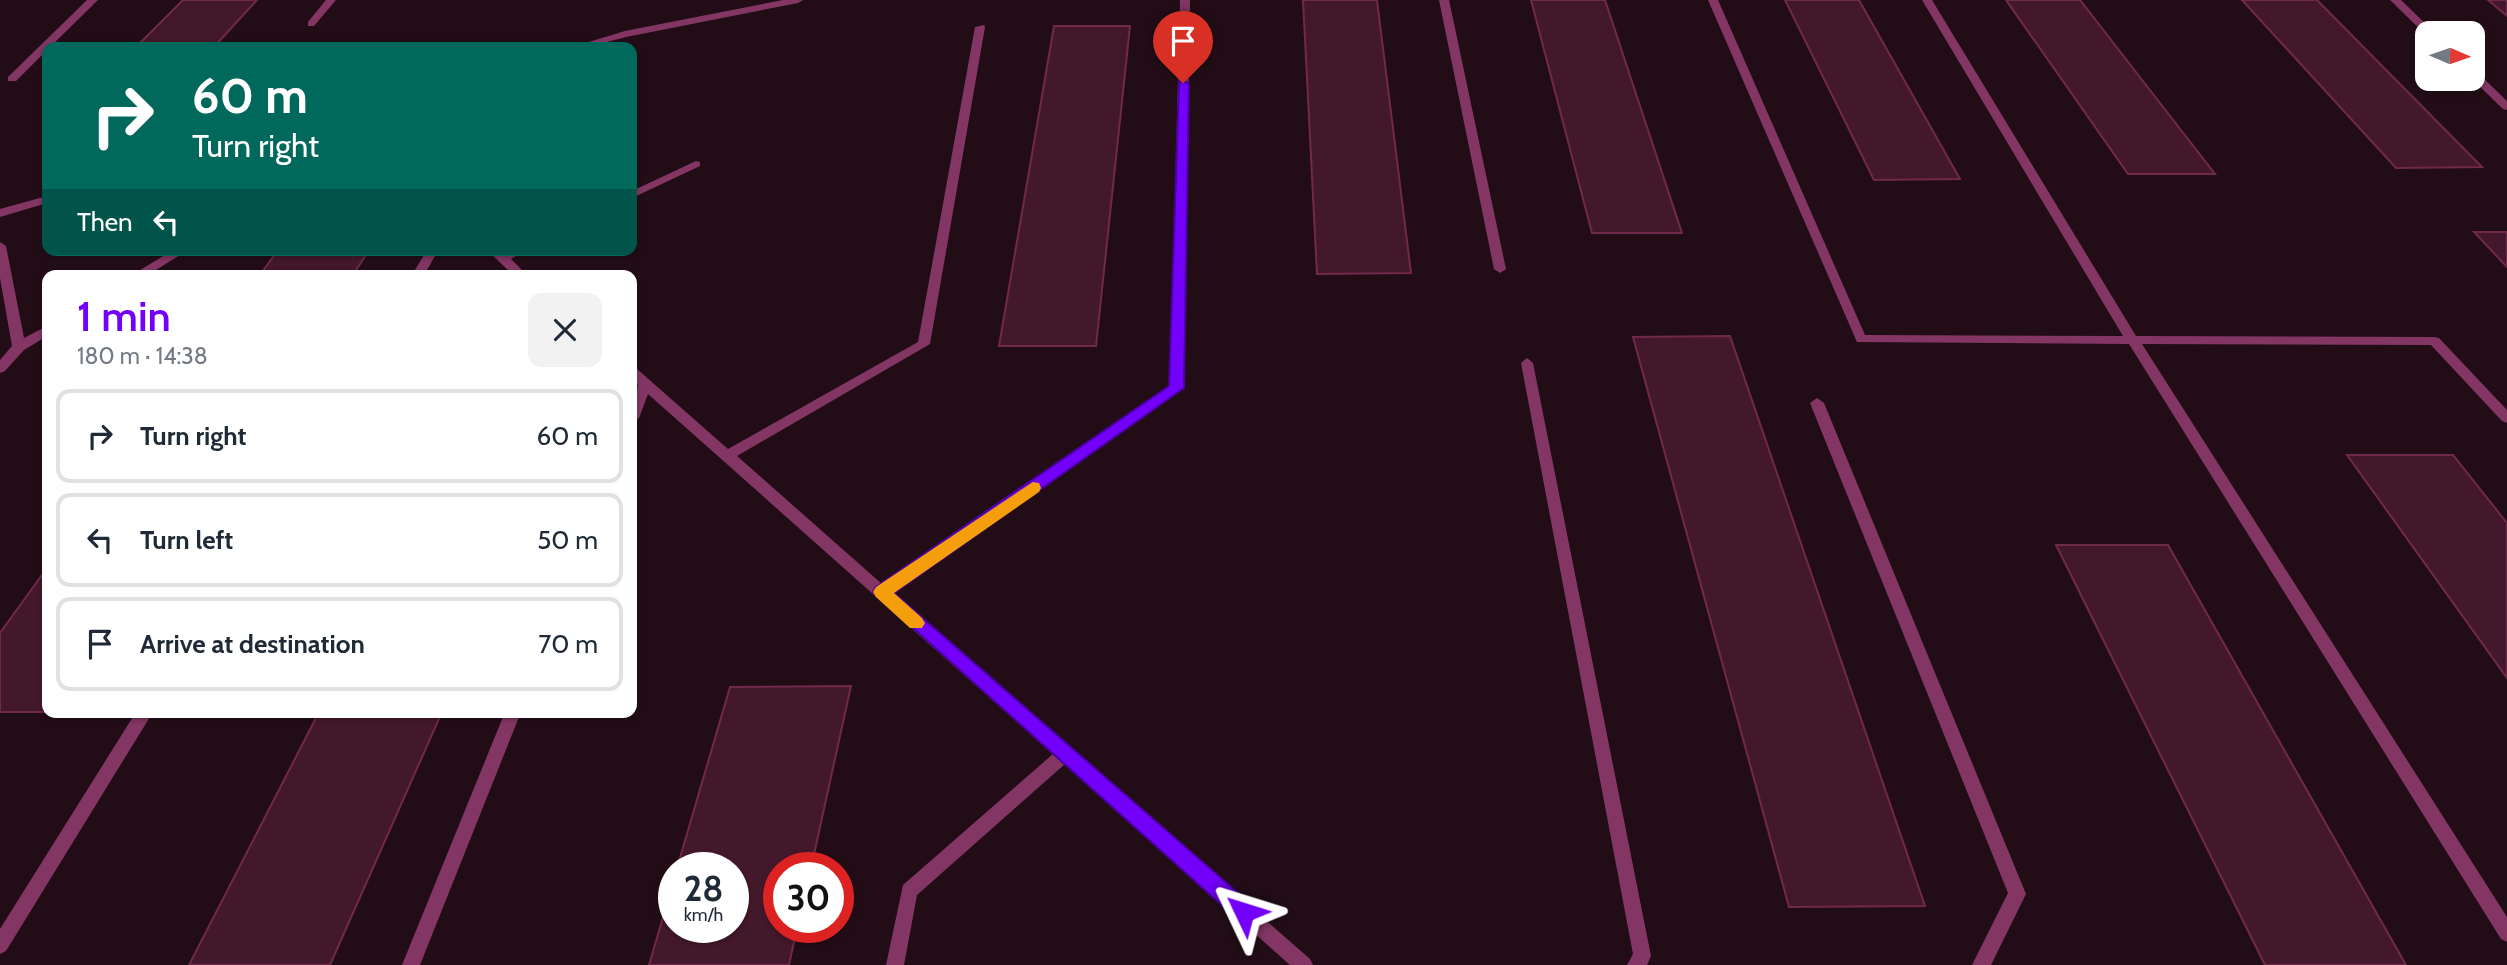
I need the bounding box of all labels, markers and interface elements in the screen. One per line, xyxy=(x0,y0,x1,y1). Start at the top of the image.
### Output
pin xyxy=(1153,11,1213,83)
north arrow xyxy=(2415,21,2485,91)
map controls xyxy=(2415,21,2485,91)
icon: arrive xyxy=(1164,22,1202,60)
text: 60 m xyxy=(192,66,308,125)
icon: right xyxy=(77,70,168,161)
text: Turn right xyxy=(192,126,319,165)
icon: left xyxy=(147,203,185,241)
text: Then xyxy=(77,206,133,238)
text: 1 min xyxy=(77,290,171,342)
button: close xyxy=(528,293,602,367)
text: 180 m · 14:38 xyxy=(77,342,208,370)
icon: right xyxy=(81,417,119,455)
text: Turn right xyxy=(140,420,246,452)
text: 60 m xyxy=(536,420,598,452)
icon: left xyxy=(81,521,119,559)
text: Turn left xyxy=(140,524,233,556)
text: 50 m xyxy=(537,524,598,556)
icon: arrive xyxy=(81,625,119,663)
text: Arrive at destination xyxy=(140,628,365,660)
text: 70 m xyxy=(538,628,598,660)
speed limit sign: 30 xyxy=(763,852,854,943)
text: 28 xyxy=(684,867,723,910)
position arrow xyxy=(1207,875,1281,949)
text: km/h xyxy=(684,904,723,926)

